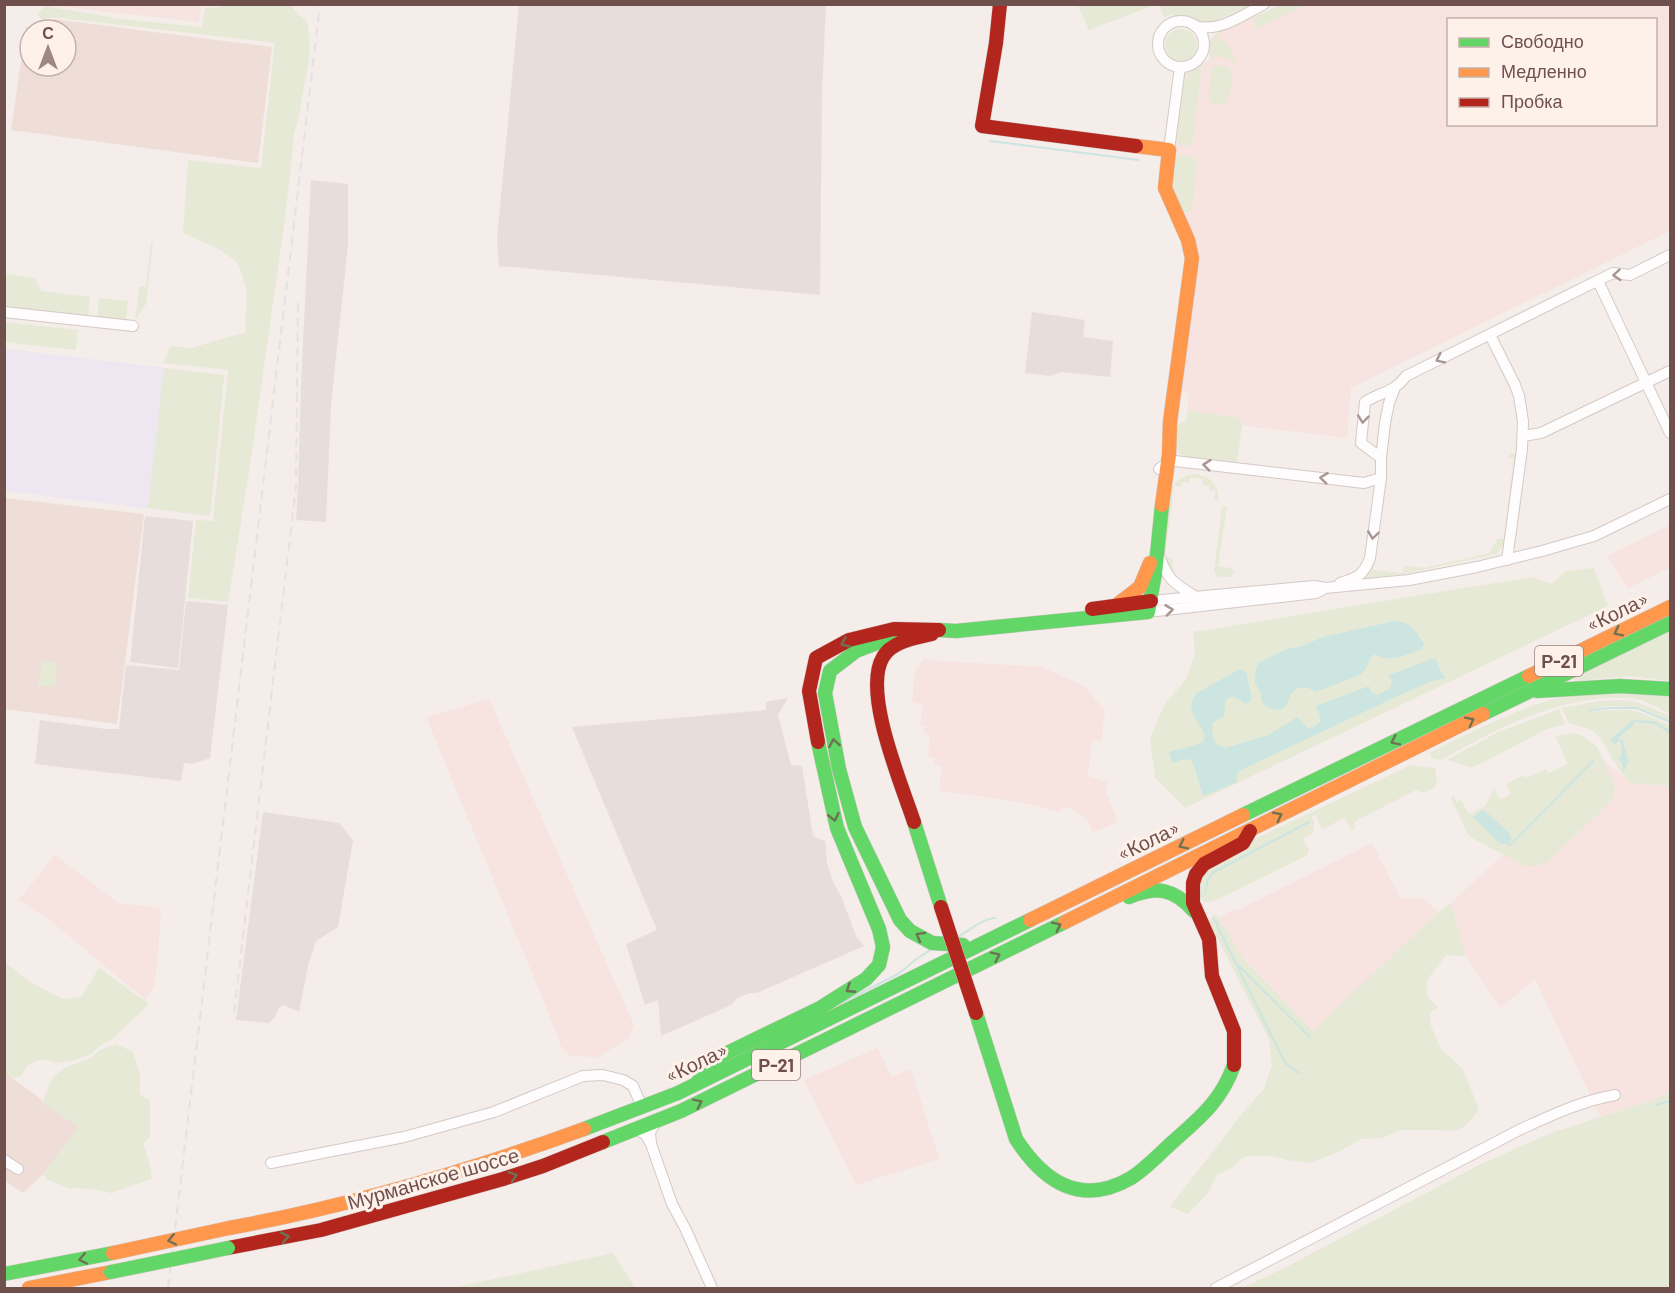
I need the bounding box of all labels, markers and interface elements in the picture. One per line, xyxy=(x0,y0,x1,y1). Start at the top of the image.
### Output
north arrow xyxy=(18,18,78,78)
legend xyxy=(1447,18,1657,126)
text: С xyxy=(42,23,54,42)
text: Свободно xyxy=(1501,30,1584,52)
text: Медленно xyxy=(1501,60,1587,82)
text: Пробка xyxy=(1501,90,1564,112)
one-way arrow xyxy=(1612,269,1621,282)
one-way arrow xyxy=(1436,352,1447,364)
one-way arrow xyxy=(1357,414,1370,423)
one-way arrow xyxy=(1202,459,1212,472)
one-way arrow xyxy=(1319,473,1328,485)
one-way arrow xyxy=(1368,531,1380,540)
street label: «Кола» xyxy=(1582,586,1652,636)
one-way arrow xyxy=(1164,604,1173,616)
one-way arrow xyxy=(1613,625,1624,637)
one-way arrow xyxy=(840,636,851,648)
road number: Р-21 xyxy=(1535,646,1583,676)
one-way arrow xyxy=(1463,717,1474,728)
one-way arrow xyxy=(1391,733,1402,745)
one-way arrow xyxy=(828,739,841,749)
one-way arrow xyxy=(827,812,840,822)
one-way arrow xyxy=(1272,812,1283,823)
street label: «Кола» xyxy=(1113,815,1183,865)
one-way arrow xyxy=(1178,837,1189,849)
one-way arrow xyxy=(1050,922,1061,933)
one-way arrow xyxy=(916,932,926,943)
one-way arrow xyxy=(990,951,1001,963)
one-way arrow xyxy=(846,982,857,993)
street label: «Кола» xyxy=(661,1037,731,1087)
road number: Р-21 xyxy=(752,1050,800,1080)
one-way arrow xyxy=(692,1098,703,1110)
street label: Мурманское шоссе xyxy=(345,1142,521,1214)
one-way arrow xyxy=(507,1171,518,1183)
one-way arrow xyxy=(280,1231,290,1244)
one-way arrow xyxy=(167,1233,177,1246)
one-way arrow xyxy=(78,1252,88,1265)

